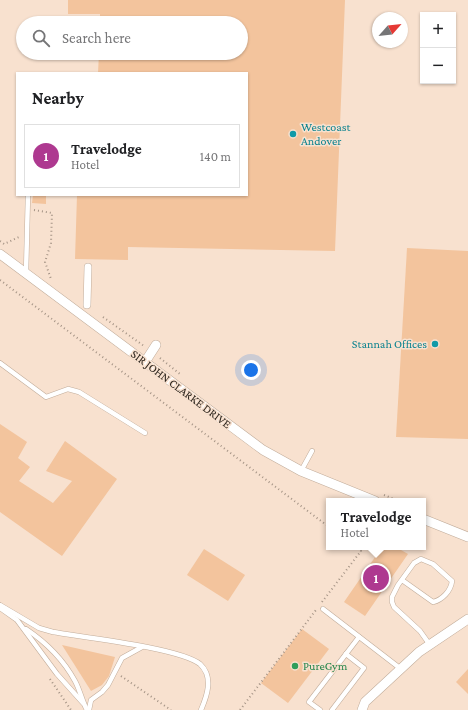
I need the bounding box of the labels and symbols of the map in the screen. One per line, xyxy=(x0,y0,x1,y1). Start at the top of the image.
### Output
north arrow xyxy=(372,12,408,48)
place label: Westcoast Andover xyxy=(301,120,352,148)
marker: Westcoast Andover xyxy=(288,129,298,139)
place label: Stannah Offices xyxy=(352,337,427,351)
marker: Stannah Offices xyxy=(430,339,440,349)
street label: SIR JOHN CLARKE DRIVE xyxy=(128,347,234,431)
your location xyxy=(241,360,261,380)
pin: 1 xyxy=(363,563,389,593)
place label: PureGym xyxy=(303,659,348,673)
marker: PureGym xyxy=(290,661,300,671)

